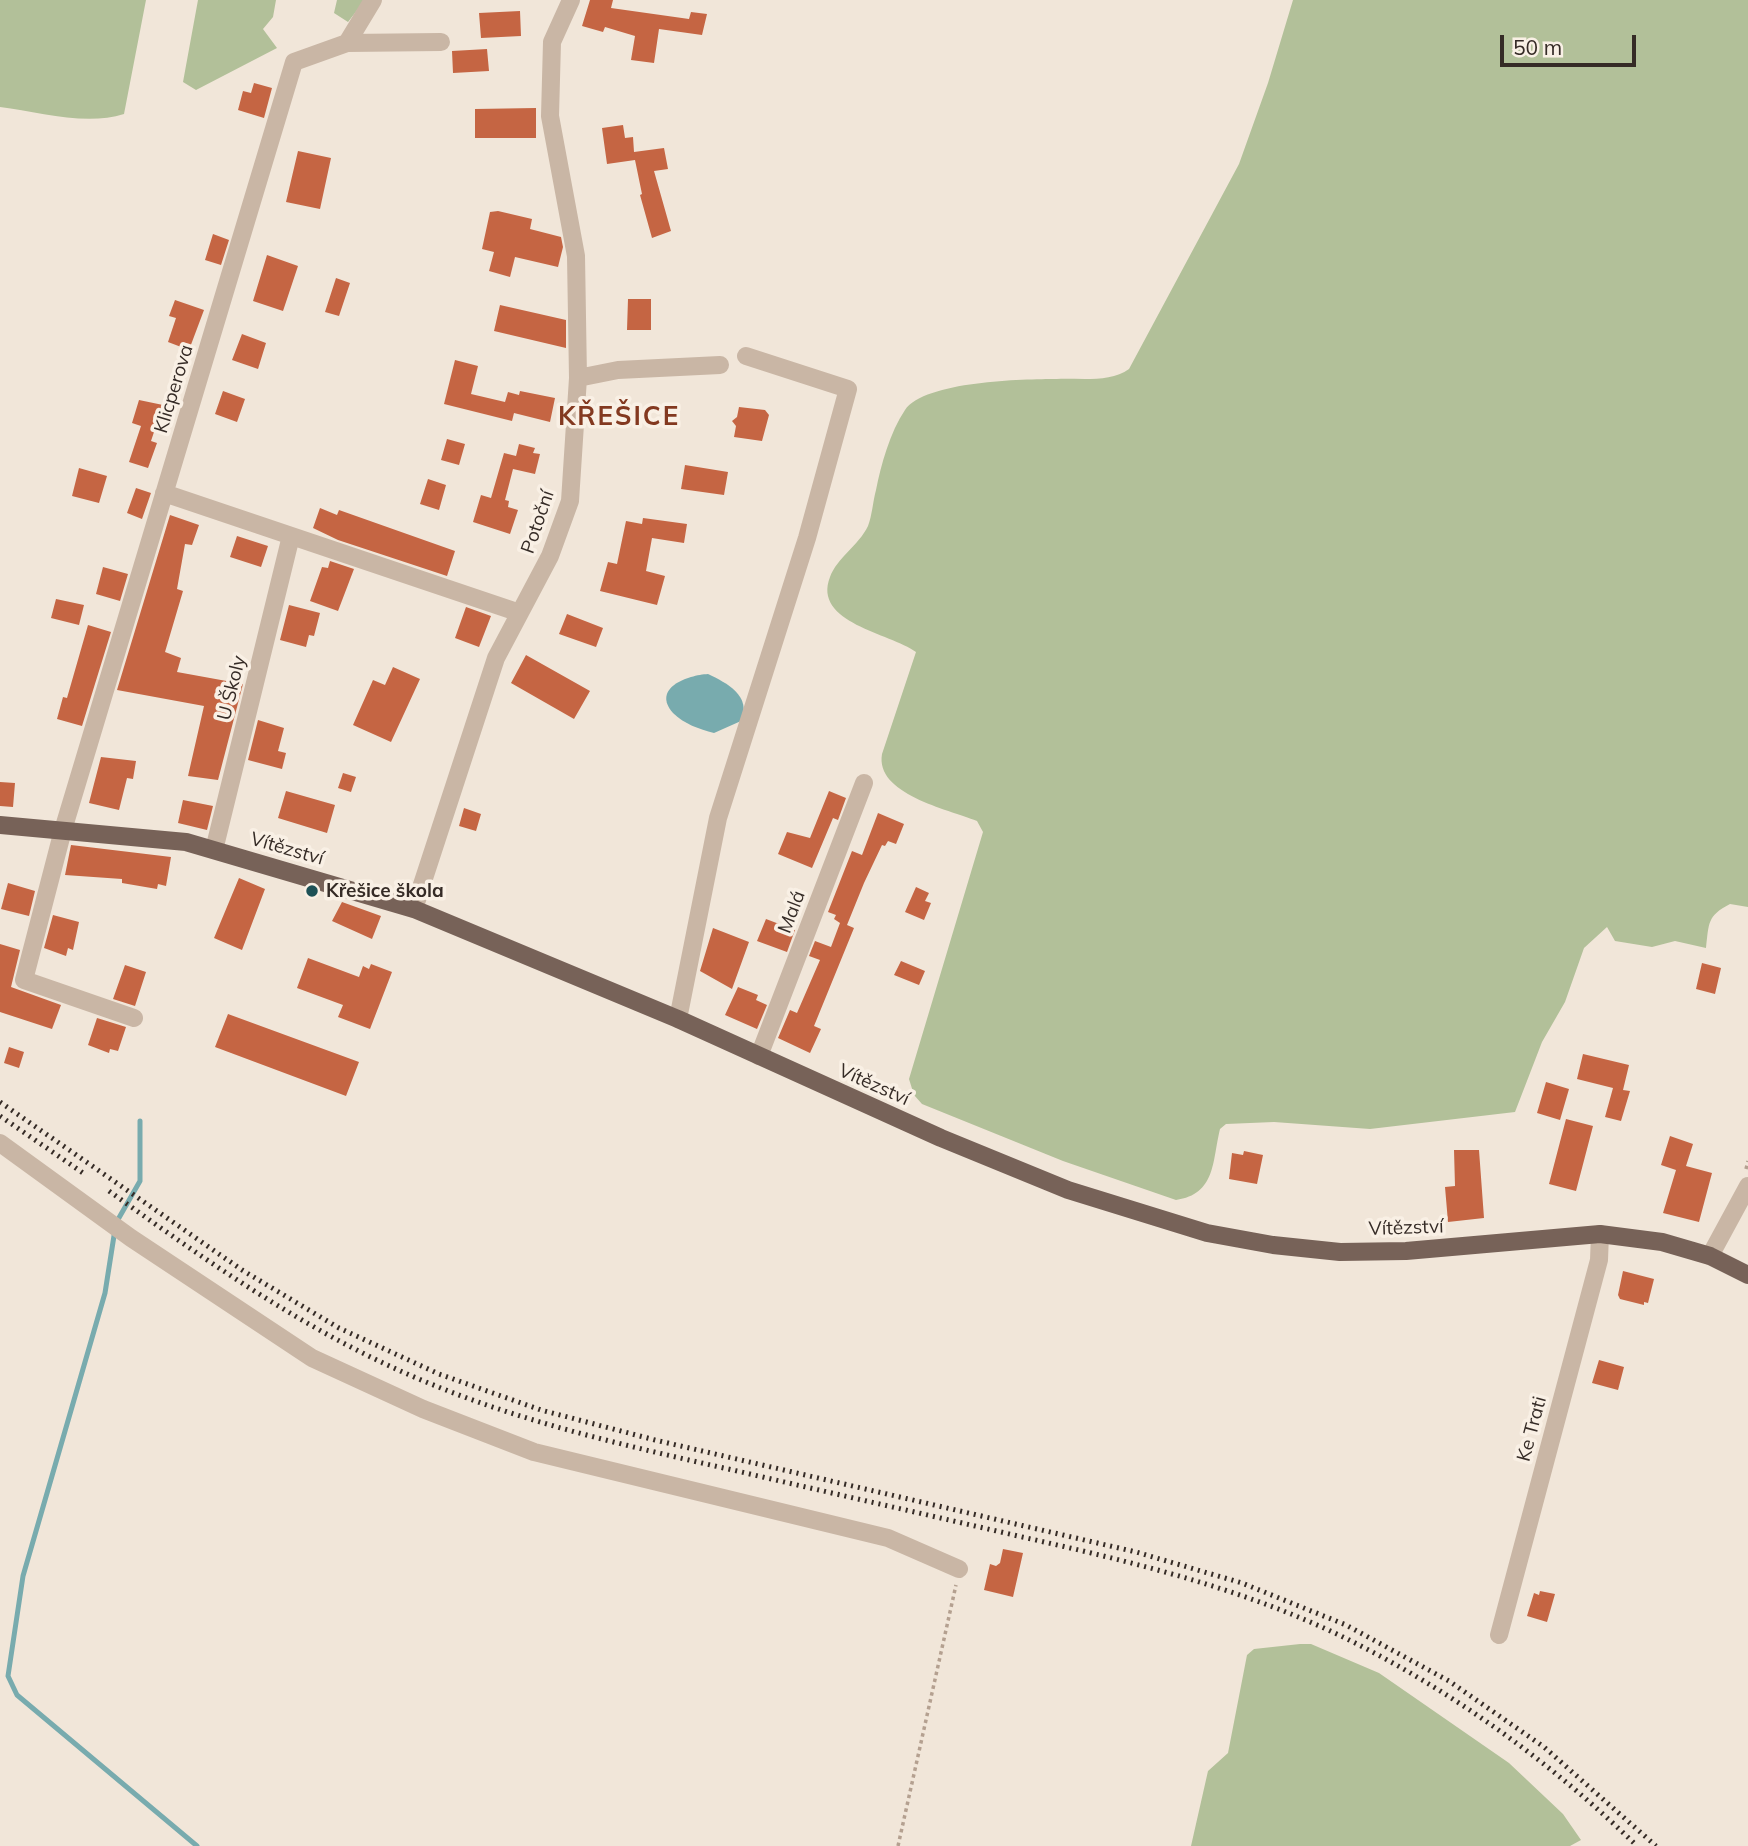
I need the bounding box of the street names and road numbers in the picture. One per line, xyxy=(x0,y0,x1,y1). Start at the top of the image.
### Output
street label: Klicperova xyxy=(150,342,198,436)
street label: Potoční xyxy=(517,487,559,557)
street label: U Školy xyxy=(213,653,251,723)
street label: Vítězství xyxy=(248,828,326,870)
street label: Malá xyxy=(774,888,810,936)
street label: Vítězství xyxy=(835,1059,913,1111)
street label: Vítězství xyxy=(1368,1215,1444,1241)
street label: Ke Trati xyxy=(1512,1394,1552,1464)

